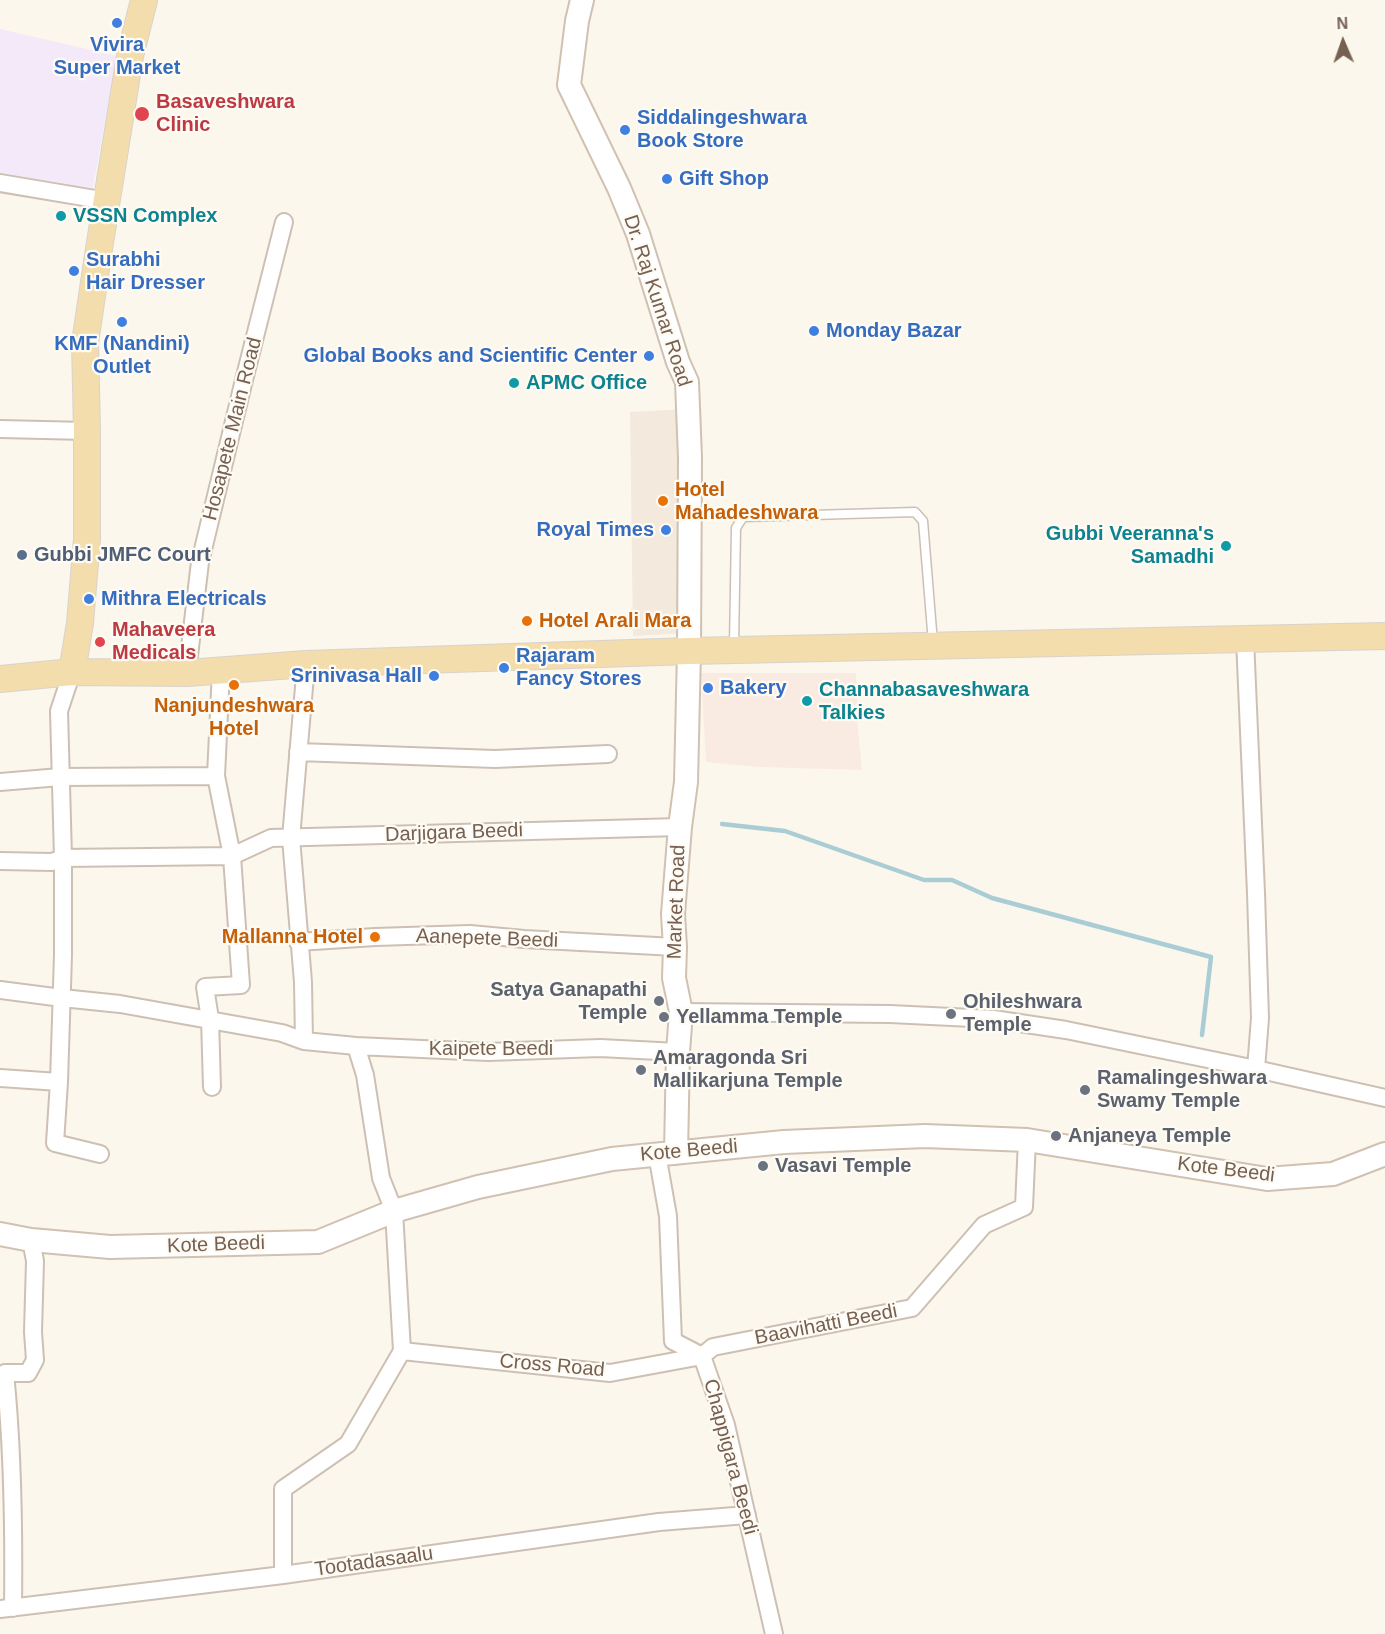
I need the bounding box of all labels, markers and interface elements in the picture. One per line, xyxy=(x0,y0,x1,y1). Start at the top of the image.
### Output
north arrow xyxy=(1313,12,1373,72)
text: N xyxy=(1336,15,1348,32)
marker: Vivira Super Market xyxy=(110,16,124,30)
place label: Vivira Super Market xyxy=(54,33,180,80)
place label: Basaveshwara Clinic xyxy=(156,90,295,137)
marker: Basaveshwara Clinic xyxy=(133,105,151,123)
place label: Siddalingeshwara Book Store xyxy=(637,106,807,153)
marker: Siddalingeshwara Book Store xyxy=(618,123,632,137)
place label: Gift Shop xyxy=(679,167,769,191)
marker: Gift Shop xyxy=(660,172,674,186)
place label: VSSN Complex xyxy=(73,204,217,228)
marker: VSSN Complex xyxy=(54,209,68,223)
street label: Dr. Raj Kumar Road xyxy=(618,212,696,390)
place label: Surabhi Hair Dresser xyxy=(86,248,205,295)
marker: Surabhi Hair Dresser xyxy=(67,264,81,278)
marker: KMF (Nandini) Outlet xyxy=(115,315,129,329)
place label: Monday Bazar xyxy=(826,319,962,343)
marker: Monday Bazar xyxy=(807,324,821,338)
place label: KMF (Nandini) Outlet xyxy=(54,332,190,379)
street label: Hosapete Main Road xyxy=(199,335,267,523)
place label: Global Books and Scientific Center xyxy=(304,344,637,368)
marker: Global Books and Scientific Center xyxy=(642,349,656,363)
place label: APMC Office xyxy=(526,371,647,395)
marker: APMC Office xyxy=(507,376,521,390)
place label: Hotel Mahadeshwara xyxy=(675,478,818,525)
marker: Hotel Mahadeshwara xyxy=(656,494,670,508)
place label: Royal Times xyxy=(537,518,654,542)
place label: Gubbi Veeranna's Samadhi xyxy=(1046,522,1214,569)
marker: Royal Times xyxy=(659,523,673,537)
marker: Gubbi Veeranna's Samadhi xyxy=(1219,539,1233,553)
place label: Gubbi JMFC Court xyxy=(34,543,211,567)
marker: Gubbi JMFC Court xyxy=(15,548,29,562)
place label: Mithra Electricals xyxy=(101,587,267,611)
marker: Mithra Electricals xyxy=(82,592,96,606)
place label: Hotel Arali Mara xyxy=(539,609,691,633)
marker: Hotel Arali Mara xyxy=(520,614,534,628)
place label: Mahaveera Medicals xyxy=(112,618,215,665)
marker: Mahaveera Medicals xyxy=(93,635,107,649)
place label: Rajaram Fancy Stores xyxy=(516,644,642,691)
marker: Rajaram Fancy Stores xyxy=(497,661,511,675)
place label: Srinivasa Hall xyxy=(291,664,422,688)
marker: Srinivasa Hall xyxy=(427,669,441,683)
place label: Bakery xyxy=(720,676,787,700)
marker: Nanjundeshwara Hotel xyxy=(227,678,241,692)
place label: Channabasaveshwara Talkies xyxy=(819,678,1029,725)
marker: Bakery xyxy=(701,681,715,695)
place label: Nanjundeshwara Hotel xyxy=(154,694,314,741)
marker: Channabasaveshwara Talkies xyxy=(800,694,814,708)
street label: Darjigara Beedi xyxy=(385,819,523,847)
street label: Market Road xyxy=(663,844,691,960)
place label: Mallanna Hotel xyxy=(222,925,363,949)
street label: Aanepete Beedi xyxy=(415,925,559,953)
marker: Mallanna Hotel xyxy=(368,930,382,944)
place label: Satya Ganapathi Temple xyxy=(490,978,647,1025)
place label: Ohileshwara Temple xyxy=(963,990,1082,1037)
marker: Satya Ganapathi Temple xyxy=(652,994,666,1008)
place label: Yellamma Temple xyxy=(676,1005,842,1029)
marker: Ohileshwara Temple xyxy=(944,1007,958,1021)
marker: Yellamma Temple xyxy=(657,1010,671,1024)
street label: Kaipete Beedi xyxy=(429,1037,553,1061)
place label: Amaragonda Sri Mallikarjuna Temple xyxy=(653,1046,843,1093)
marker: Amaragonda Sri Mallikarjuna Temple xyxy=(634,1063,648,1077)
place label: Ramalingeshwara Swamy Temple xyxy=(1097,1066,1267,1113)
marker: Ramalingeshwara Swamy Temple xyxy=(1078,1083,1092,1097)
place label: Anjaneya Temple xyxy=(1068,1124,1231,1148)
marker: Anjaneya Temple xyxy=(1049,1129,1063,1143)
street label: Kote Beedi xyxy=(639,1135,739,1167)
street label: Kote Beedi xyxy=(1176,1152,1276,1188)
place label: Vasavi Temple xyxy=(775,1154,911,1178)
marker: Vasavi Temple xyxy=(756,1159,770,1173)
street label: Kote Beedi xyxy=(167,1231,265,1259)
street label: Baavihatti Beedi xyxy=(753,1299,899,1351)
street label: Cross Road xyxy=(498,1349,606,1383)
street label: Chappigara Beedi xyxy=(698,1377,762,1537)
street label: Tootadasaalu xyxy=(313,1542,435,1582)

